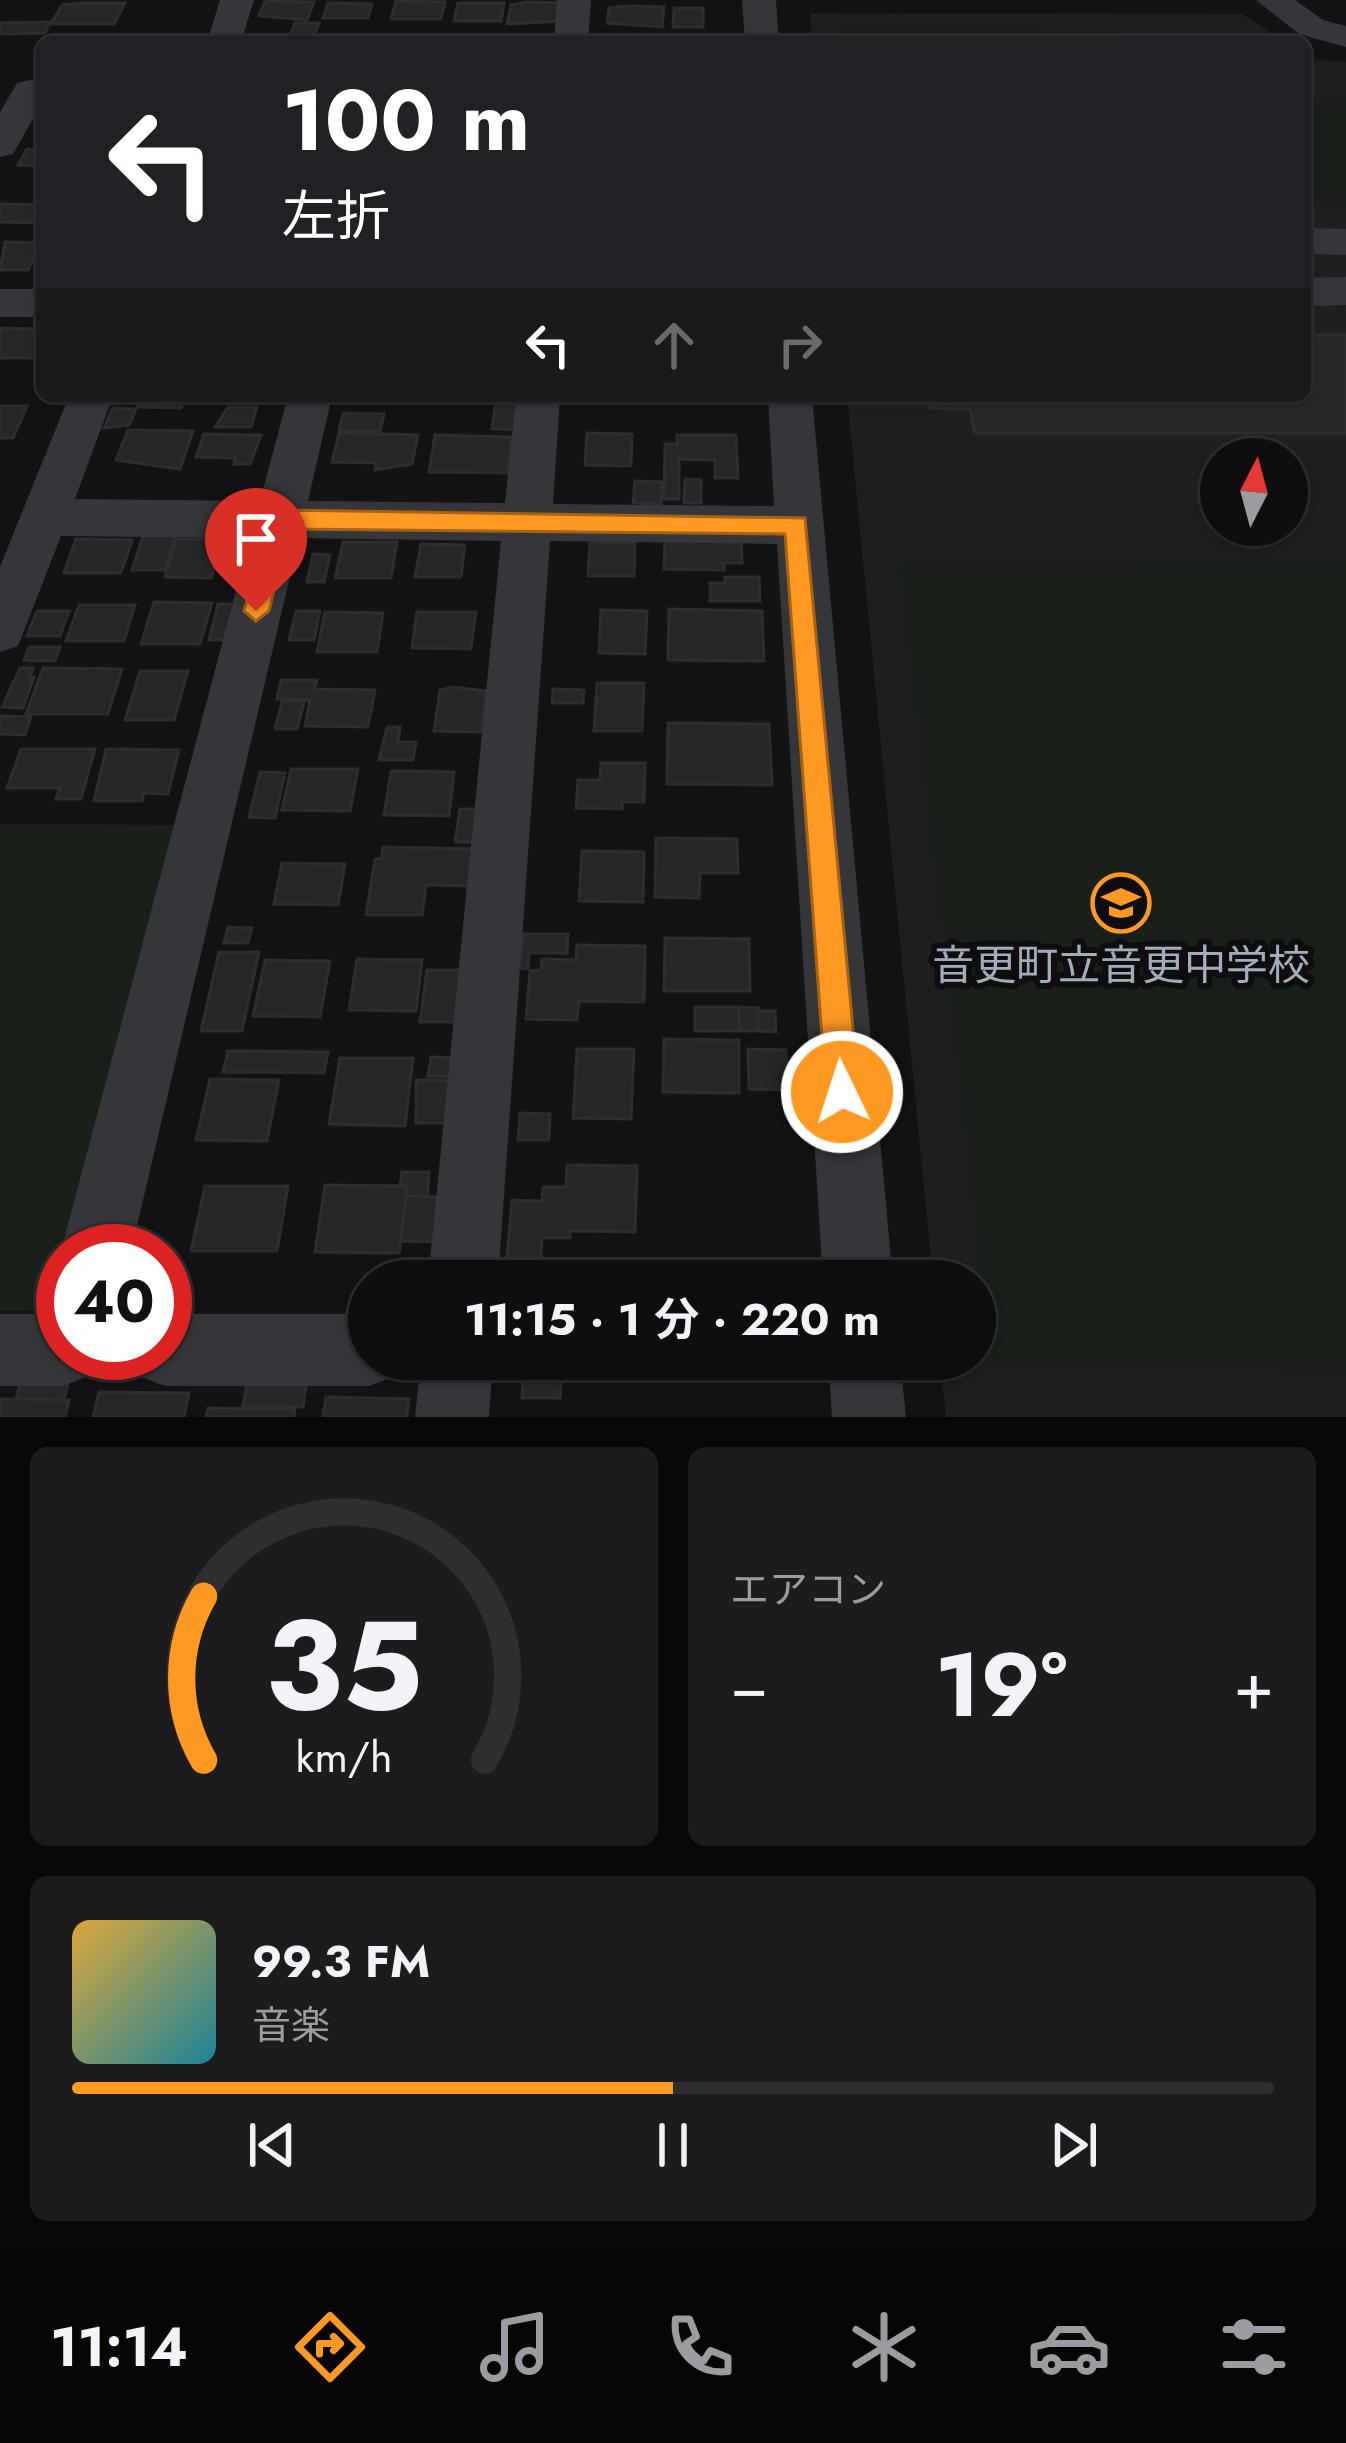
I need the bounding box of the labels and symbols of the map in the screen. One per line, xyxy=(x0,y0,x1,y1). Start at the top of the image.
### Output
north arrow xyxy=(1200,438,1308,546)
pin xyxy=(205,488,307,611)
school or university icon: 音更町立音更中学校 xyxy=(1090,872,1152,934)
place label: 音更町立音更中学校 xyxy=(932,935,1310,996)
position arrow xyxy=(779,1029,905,1155)
speed limit sign: 40 xyxy=(36,1224,192,1380)

